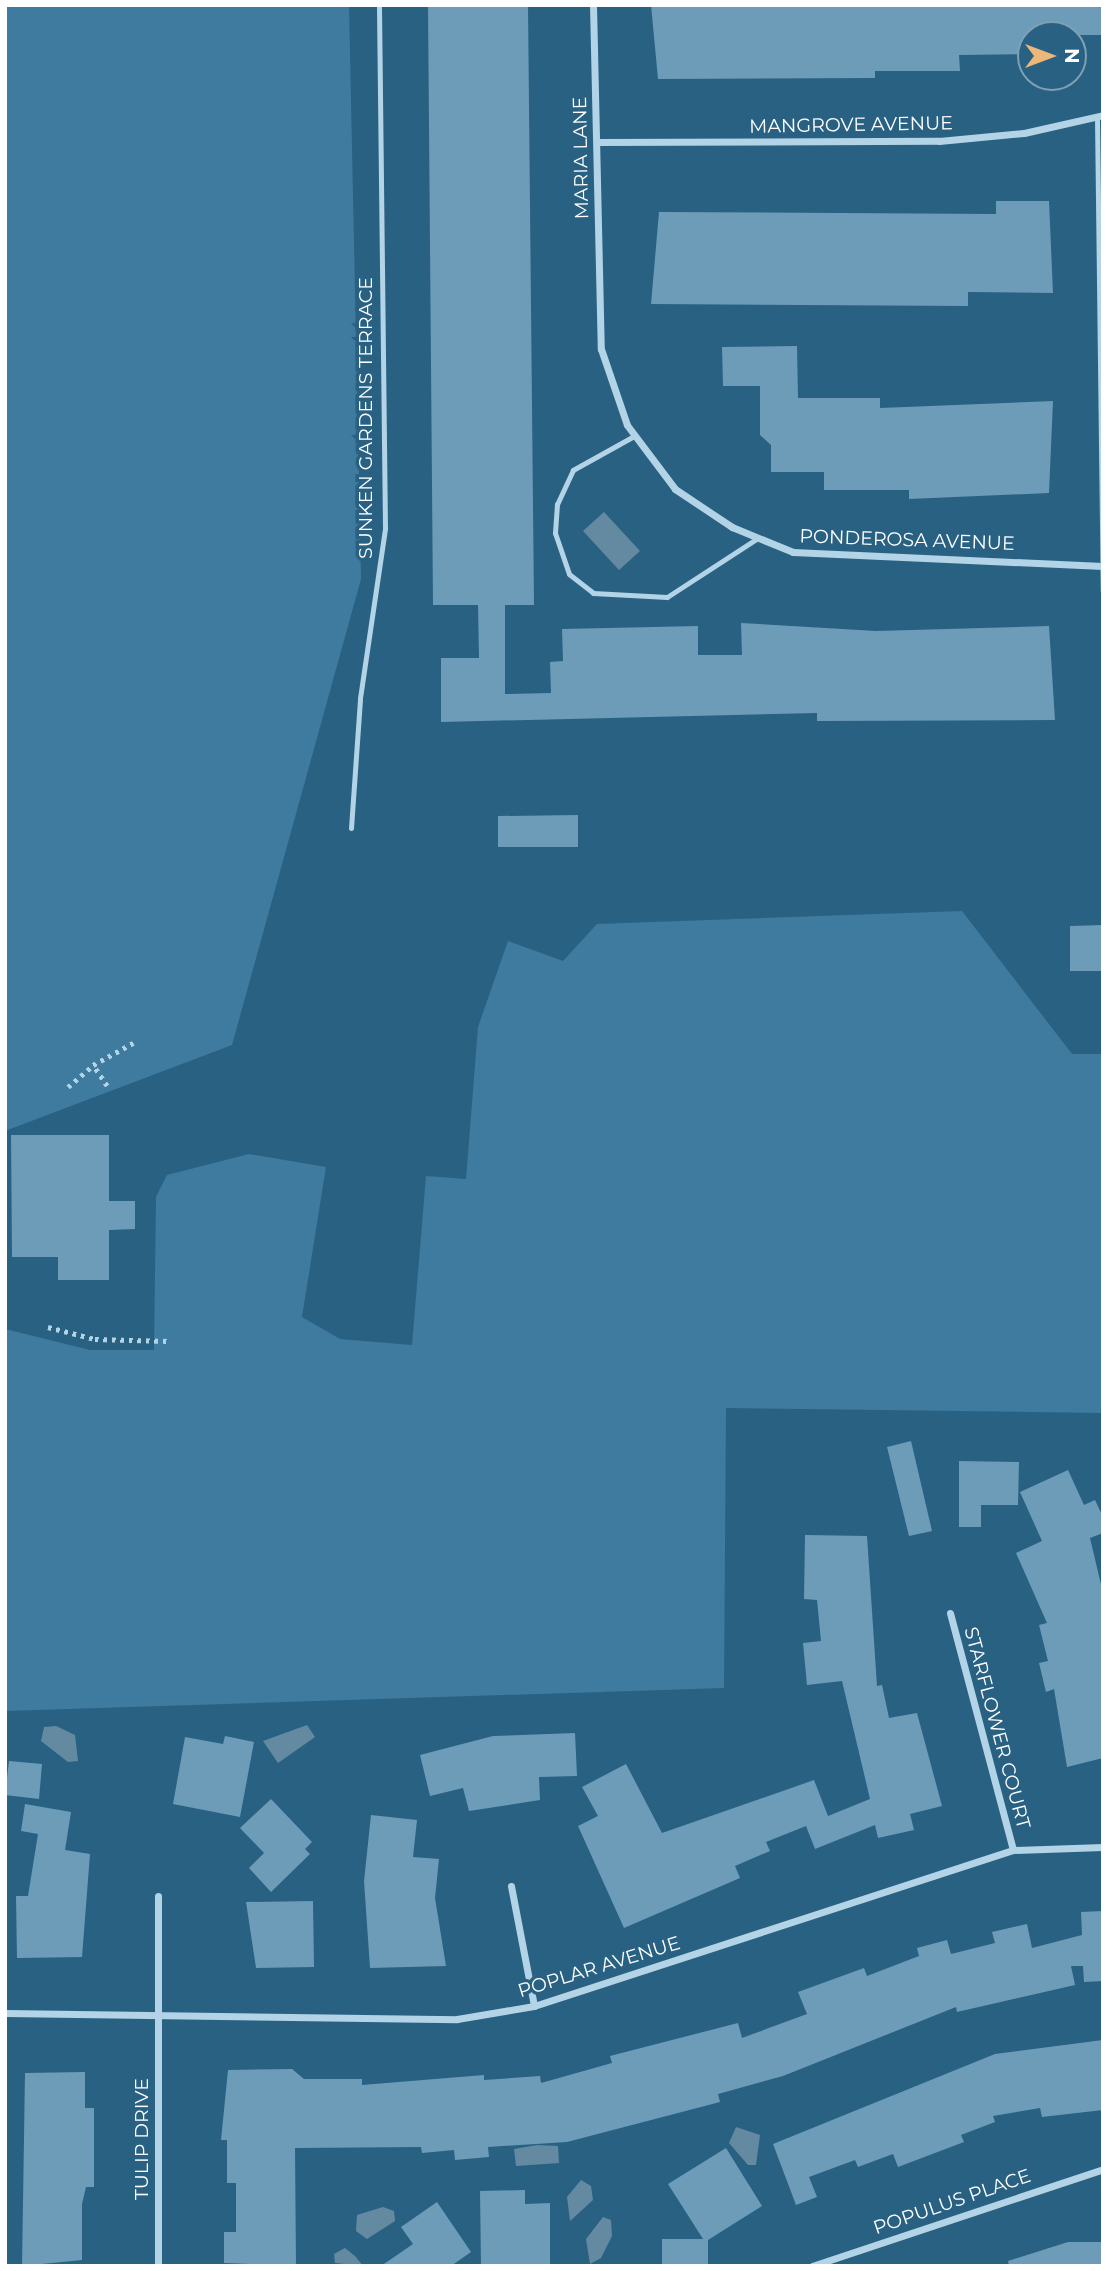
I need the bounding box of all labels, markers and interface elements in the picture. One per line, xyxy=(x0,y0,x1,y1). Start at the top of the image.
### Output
north arrow xyxy=(1017,21,1087,91)
text: N xyxy=(1060,48,1083,64)
street label: MARIA LANE xyxy=(569,96,593,220)
street label: MANGROVE AVENUE xyxy=(749,112,953,138)
street label: SUNKEN GARDENS TERRACE xyxy=(355,277,377,559)
street label: PONDEROSA AVENUE xyxy=(799,525,1015,555)
street label: STARFLOWER COURT xyxy=(959,1625,1035,1831)
street label: POPLAR AVENUE xyxy=(515,1931,683,2003)
street label: TULIP DRIVE xyxy=(131,2078,153,2200)
street label: POPULUS PLACE xyxy=(870,2164,1034,2240)

